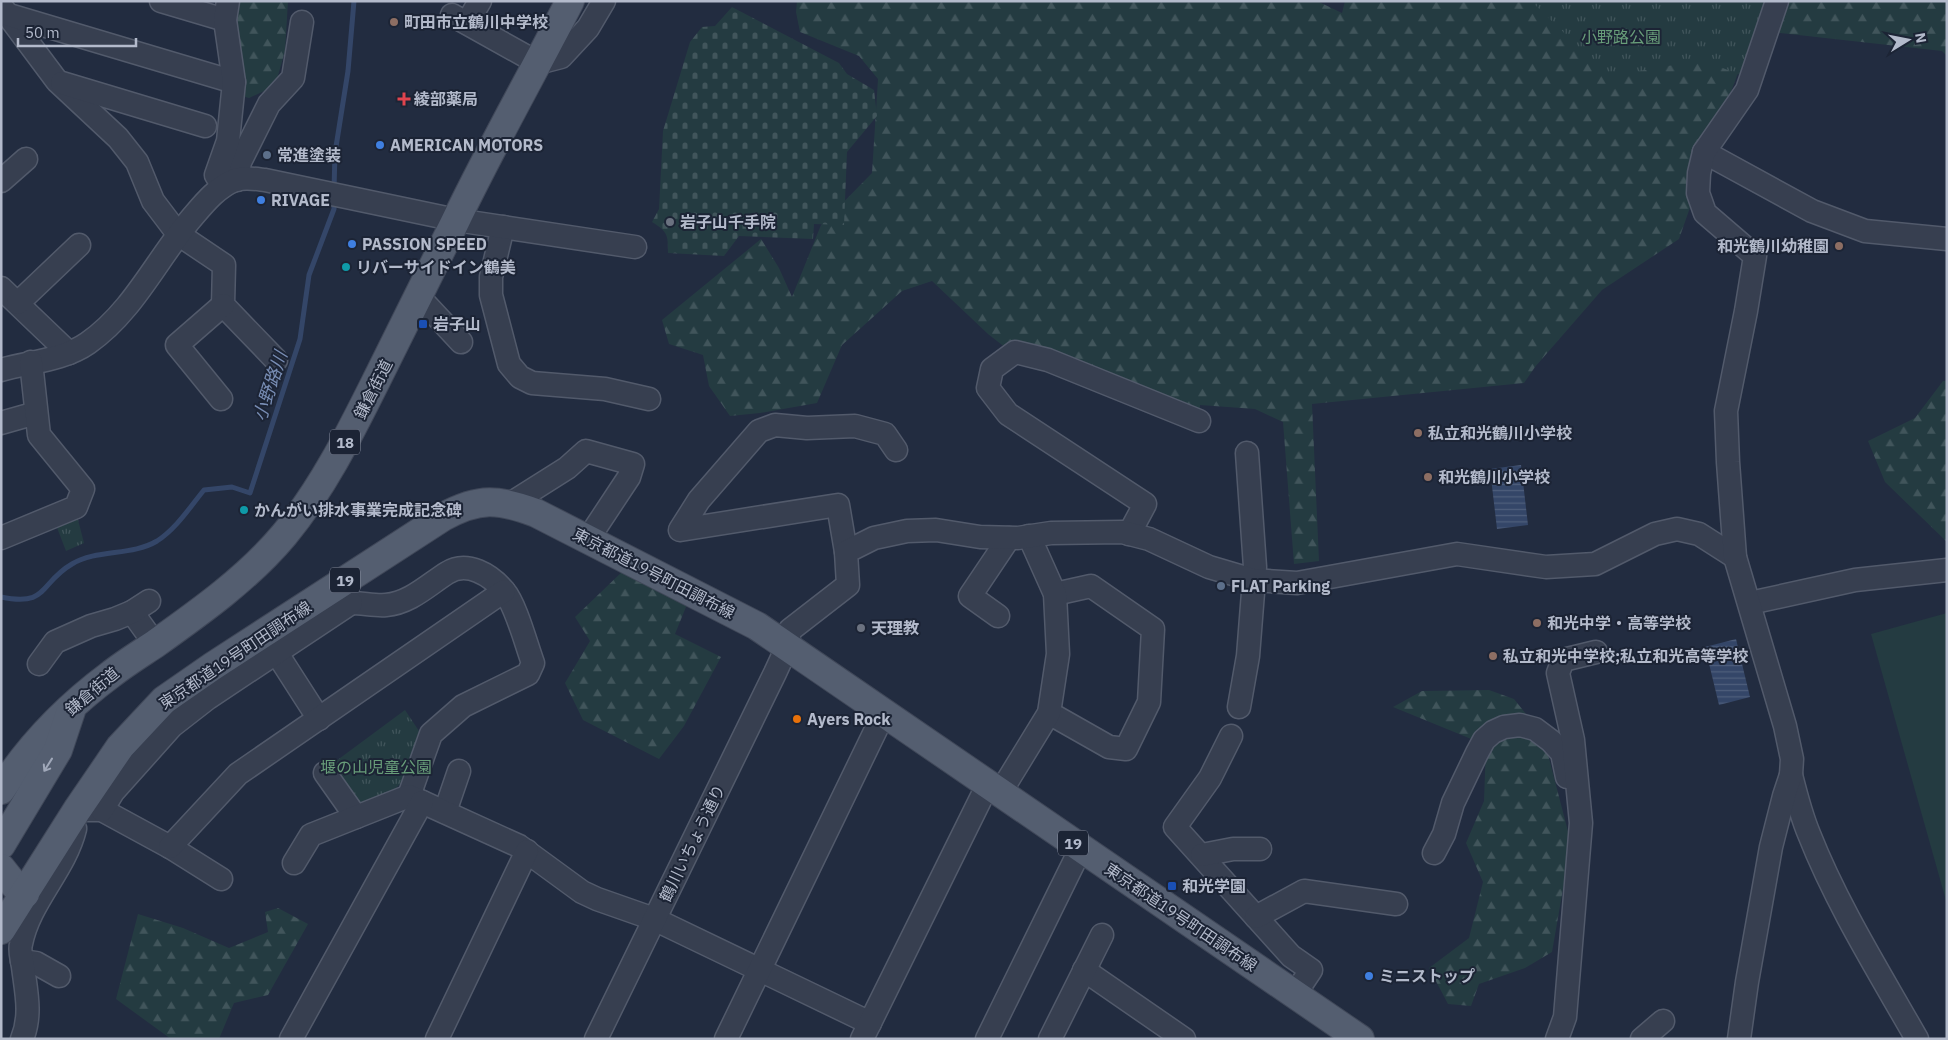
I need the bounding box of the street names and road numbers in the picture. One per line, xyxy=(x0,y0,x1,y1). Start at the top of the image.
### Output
street label: 鎌倉街道 xyxy=(350,356,396,422)
road number: 18 xyxy=(330,430,360,454)
street label: 東京都道19号町田調布線 xyxy=(570,523,738,623)
road number: 19 xyxy=(330,568,360,592)
street label: 東京都道19号町田調布線 xyxy=(155,597,315,713)
street label: 鎌倉街道 xyxy=(61,663,123,719)
street label: 鶴川いちょう通り xyxy=(655,781,729,905)
road number: 19 xyxy=(1058,830,1088,856)
street label: 東京都道19号町田調布線 xyxy=(1101,859,1261,975)

